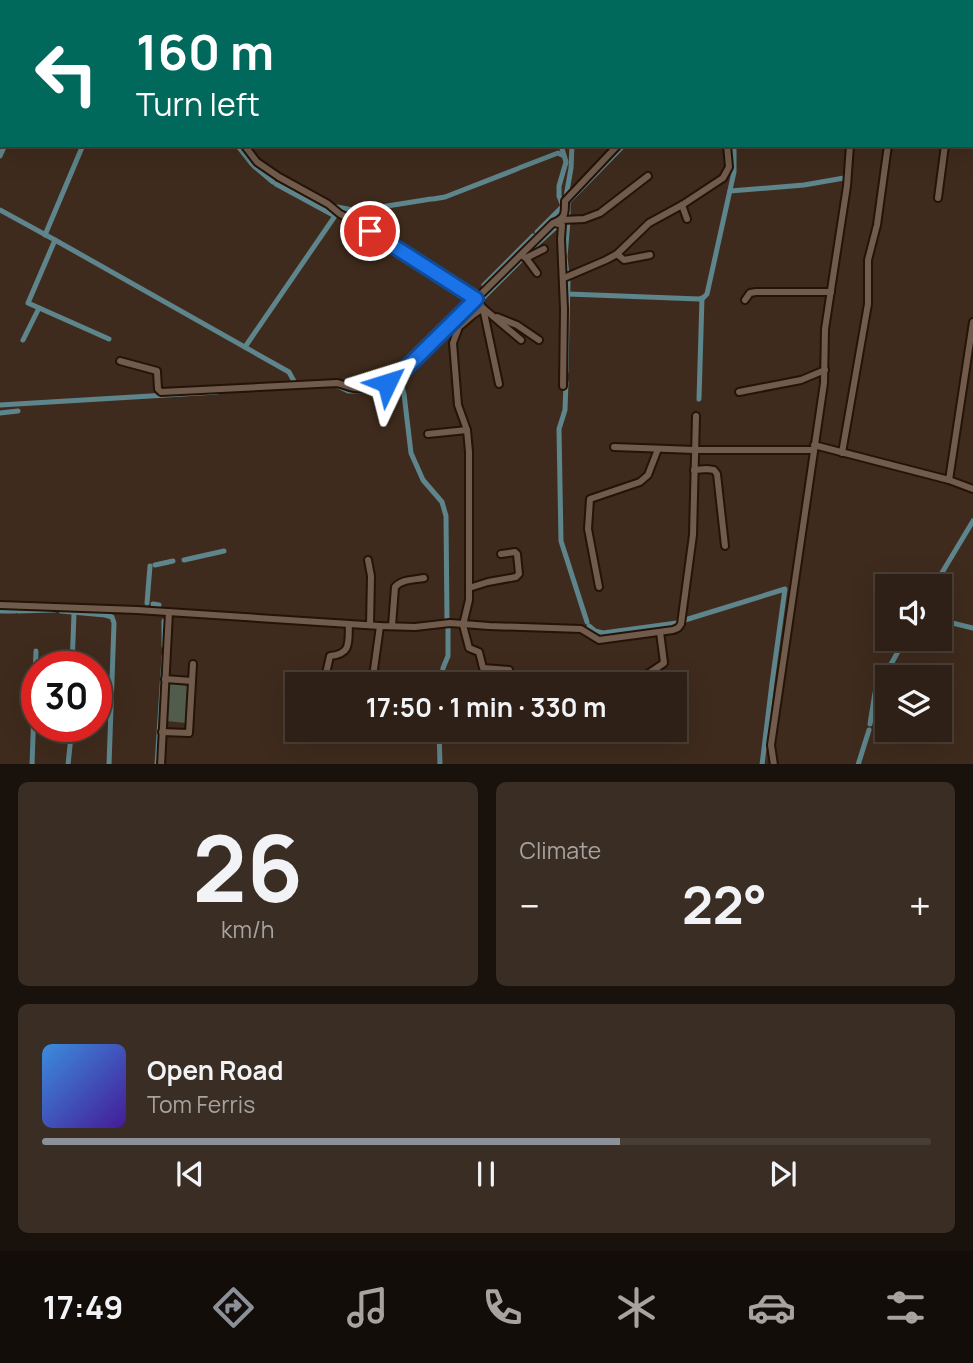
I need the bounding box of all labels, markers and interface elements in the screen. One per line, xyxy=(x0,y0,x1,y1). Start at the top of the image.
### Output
text: 160 m xyxy=(136,18,274,85)
icon: left xyxy=(21,28,112,119)
text: Turn left xyxy=(136,82,260,126)
pin xyxy=(340,201,400,261)
icon: arrive xyxy=(351,212,389,250)
position arrow xyxy=(350,346,424,420)
map controls xyxy=(875,574,952,742)
button: sound xyxy=(875,574,952,651)
speed limit sign: 30 xyxy=(21,651,112,742)
button: layers xyxy=(875,665,952,742)
text: 17:50 · 1 min · 330 m xyxy=(366,689,606,725)
text: 26 xyxy=(192,805,303,929)
text: Climate xyxy=(520,834,601,866)
text: 22° xyxy=(682,869,767,940)
text: − xyxy=(520,879,540,931)
text: + xyxy=(909,879,931,931)
text: km/h xyxy=(221,913,275,945)
text: Open Road xyxy=(147,1052,283,1088)
text: Tom Ferris xyxy=(147,1088,255,1120)
icon: previous xyxy=(171,1155,209,1193)
icon: pause xyxy=(467,1155,505,1193)
icon: next xyxy=(764,1155,802,1193)
icon: directions xyxy=(209,1283,258,1332)
icon: music xyxy=(343,1283,392,1332)
icon: phone xyxy=(478,1283,527,1332)
icon: climate xyxy=(612,1283,661,1332)
icon: car xyxy=(747,1283,796,1332)
icon: filters xyxy=(881,1283,930,1332)
text: 17:49 xyxy=(43,1285,123,1329)

